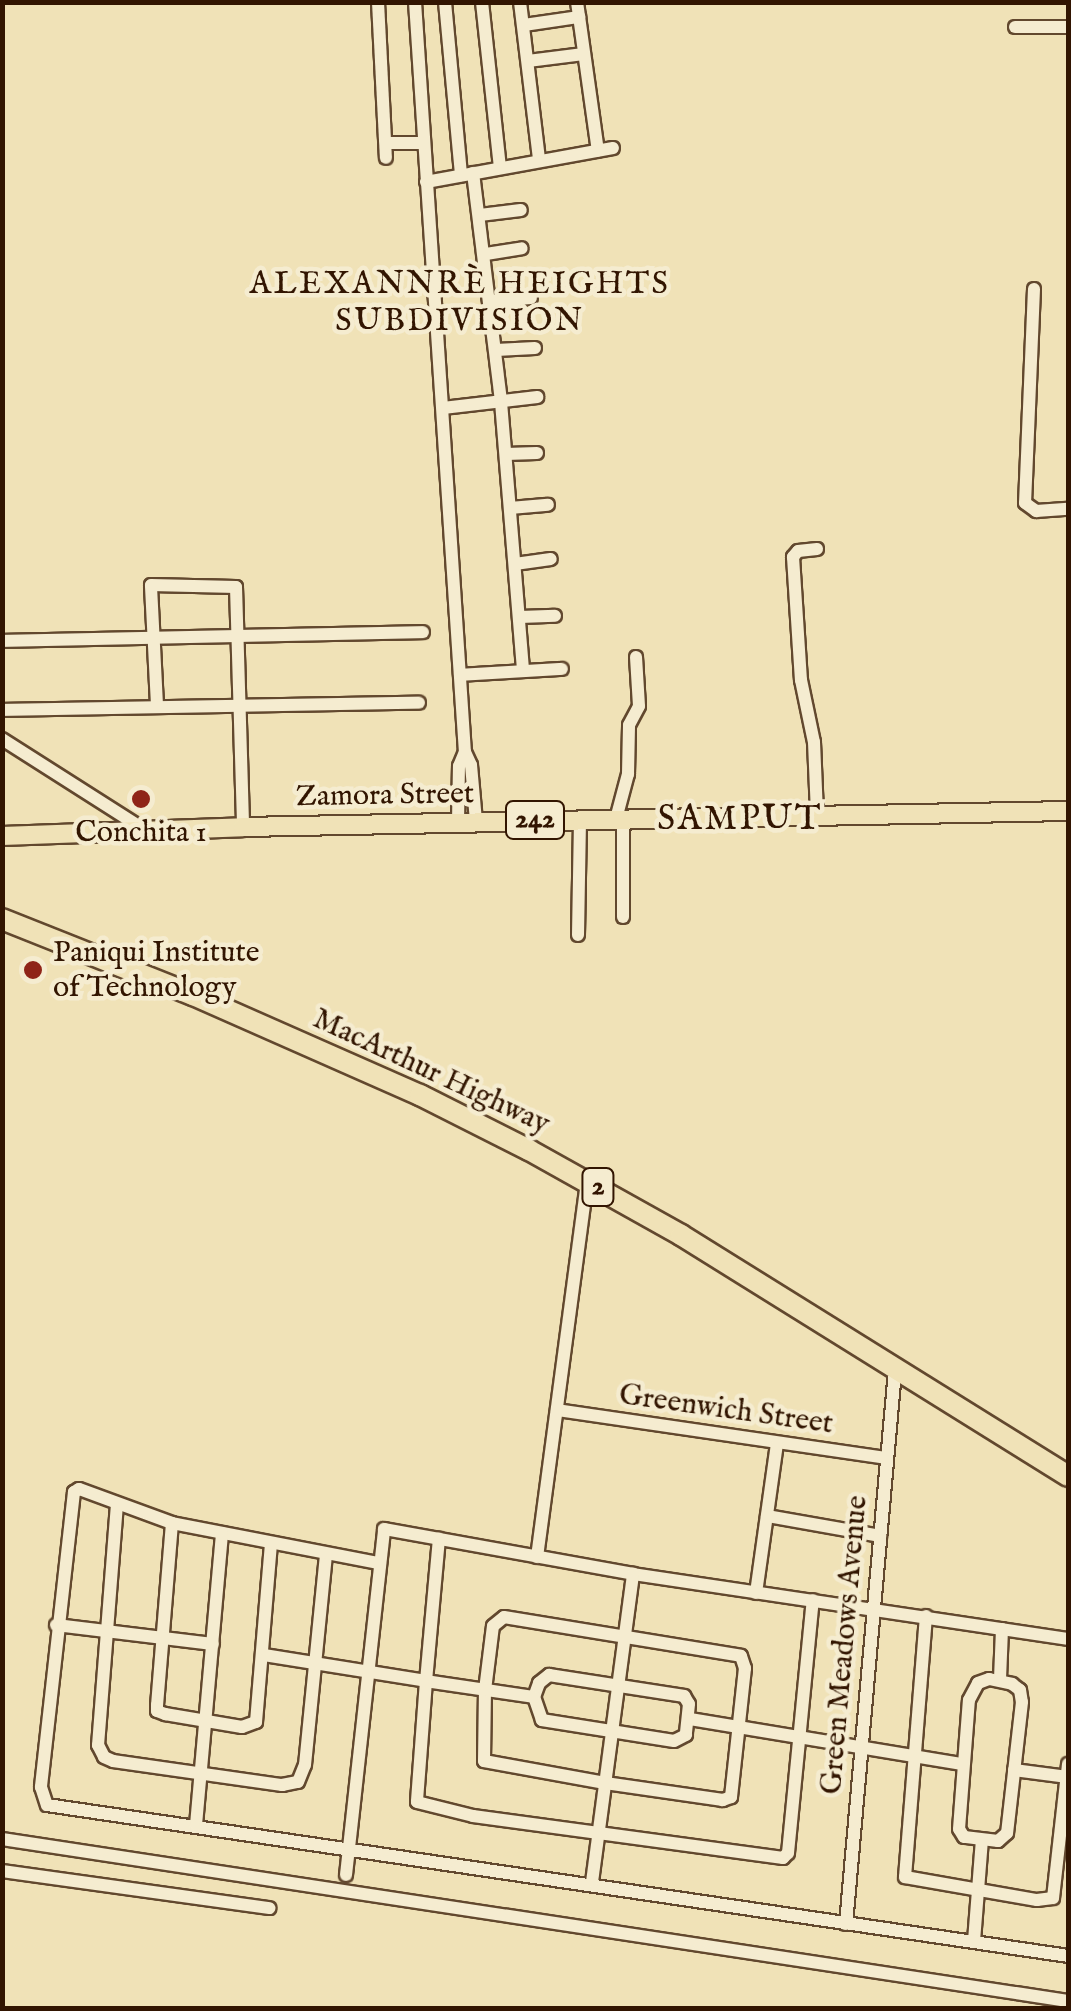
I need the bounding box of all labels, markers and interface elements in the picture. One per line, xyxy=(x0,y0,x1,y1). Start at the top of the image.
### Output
district label: ALEXANNRÈ HEIGHTS SUBDIVISION xyxy=(250,267,670,342)
street label: Zamora Street xyxy=(296,776,474,816)
marker: Conchita 1 xyxy=(130,788,152,810)
road number: 242 xyxy=(502,797,568,843)
district label: SAMPUT xyxy=(657,799,823,841)
place label: Conchita 1 xyxy=(75,815,207,851)
place label: Paniqui Institute of Technology xyxy=(53,935,260,1006)
marker: Paniqui Institute of Technology xyxy=(22,959,44,981)
street label: MacArthur Highway xyxy=(307,1001,555,1143)
road number: 2 xyxy=(580,1164,616,1210)
street label: Greenwich Street xyxy=(617,1377,835,1443)
street label: Green Meadows Avenue xyxy=(814,1494,876,1796)

